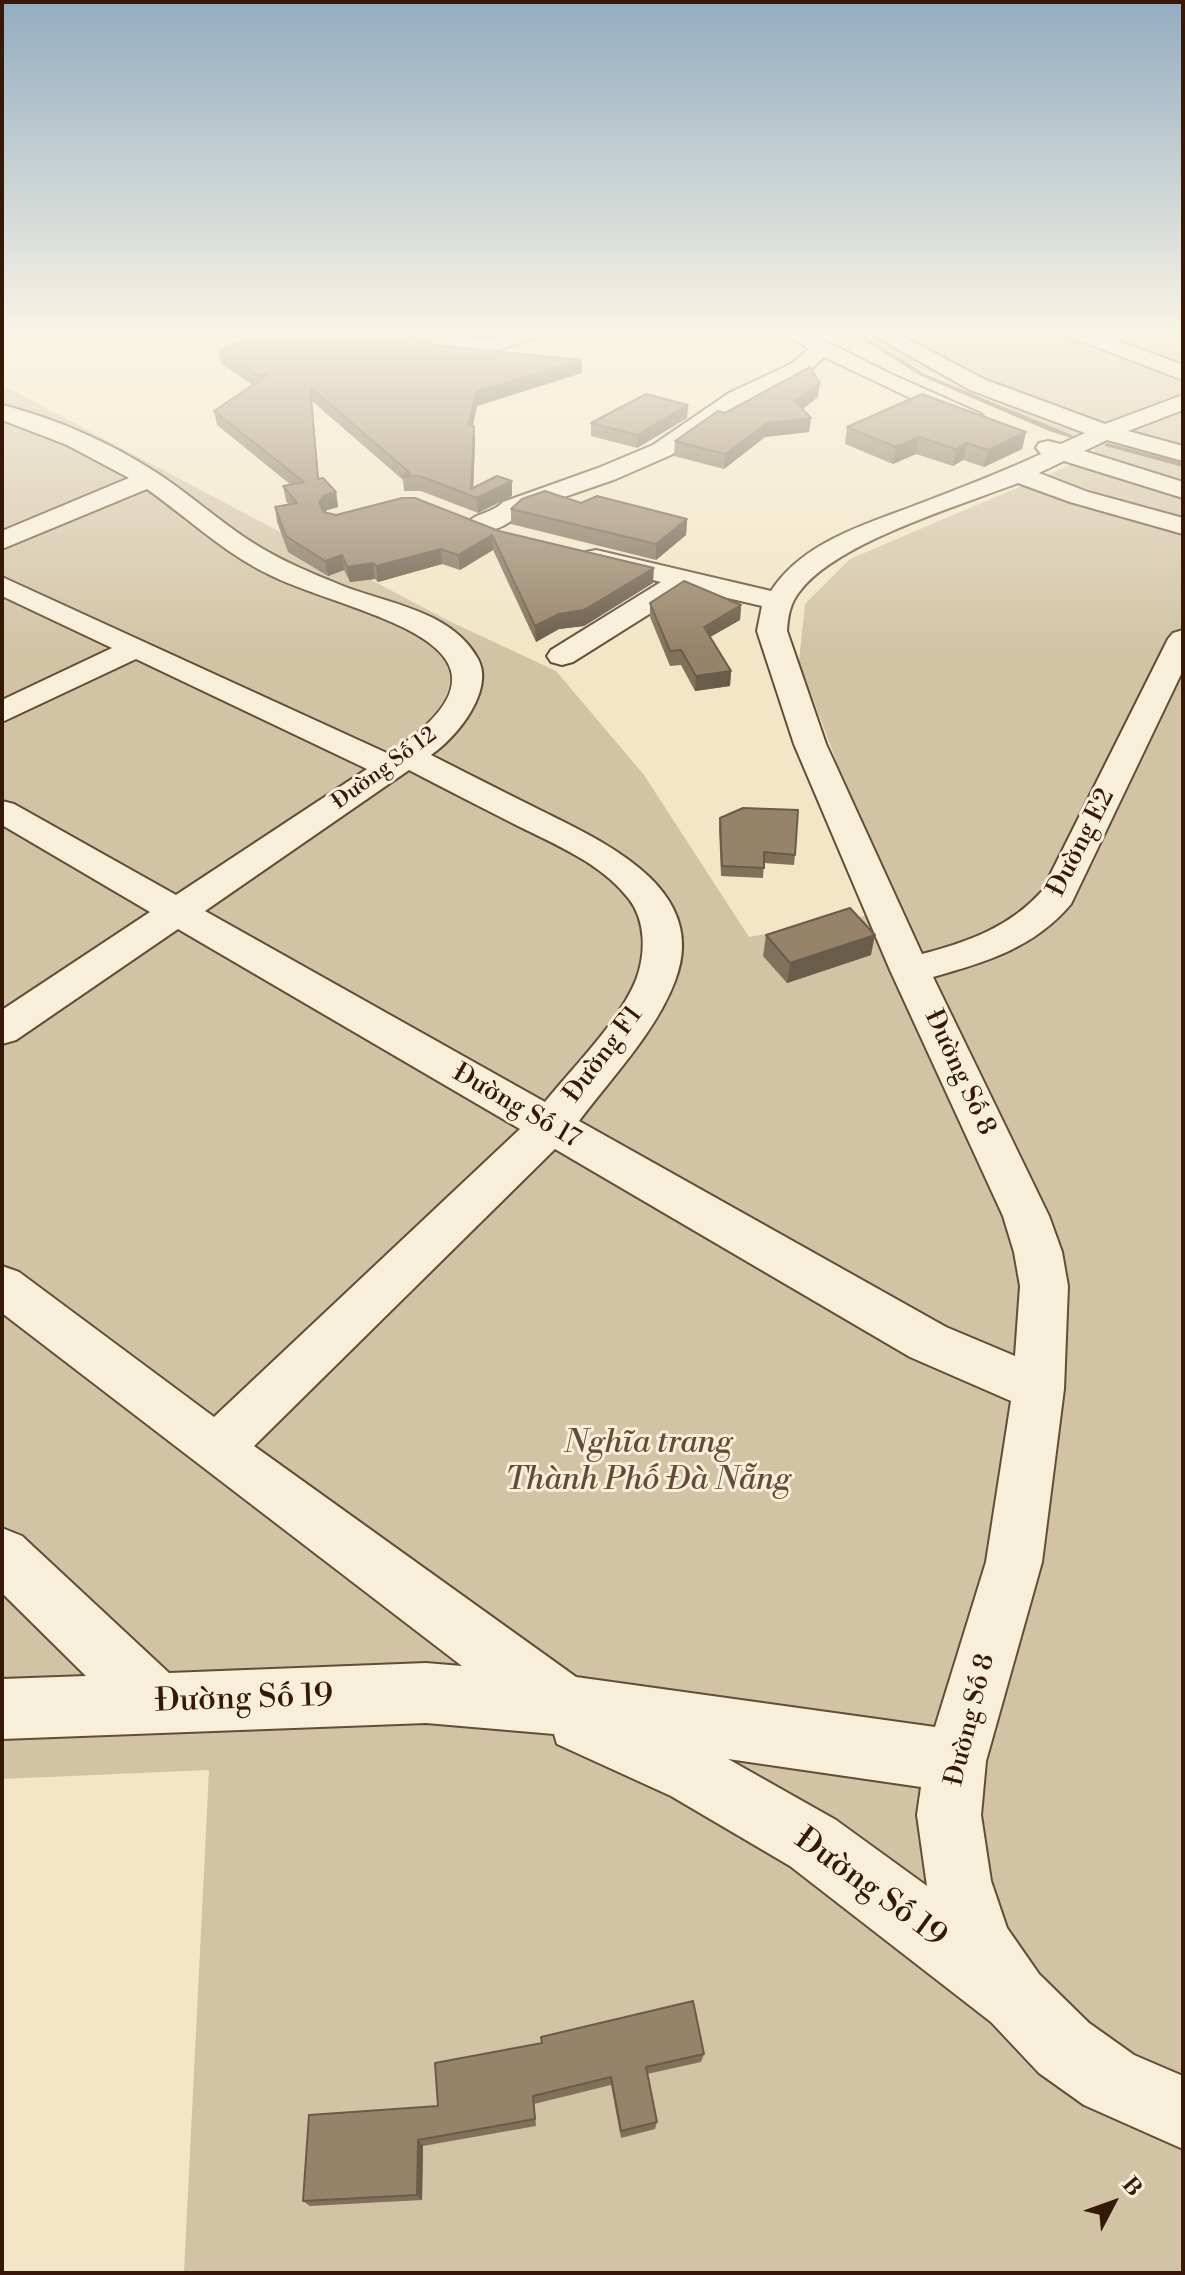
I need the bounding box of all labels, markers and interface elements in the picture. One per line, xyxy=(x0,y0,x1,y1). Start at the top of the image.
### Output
street label: Đường Số 12 xyxy=(327,722,443,816)
street label: Đường E2 xyxy=(1042,784,1122,902)
street label: Đường F1 xyxy=(558,1001,650,1109)
street label: Đường Số 8 xyxy=(916,1005,1002,1141)
street label: Đường Số 17 xyxy=(447,1058,585,1156)
park label: Nghĩa trang Thành Phố Đà Nẵng xyxy=(505,1425,791,1500)
street label: Đường Số 8 xyxy=(940,1651,1002,1789)
street label: Đường Số 19 xyxy=(154,1678,334,1722)
street label: Đường Số 19 xyxy=(787,1821,953,1957)
north arrow xyxy=(1073,2163,1153,2243)
text: B xyxy=(1116,2172,1147,2202)

